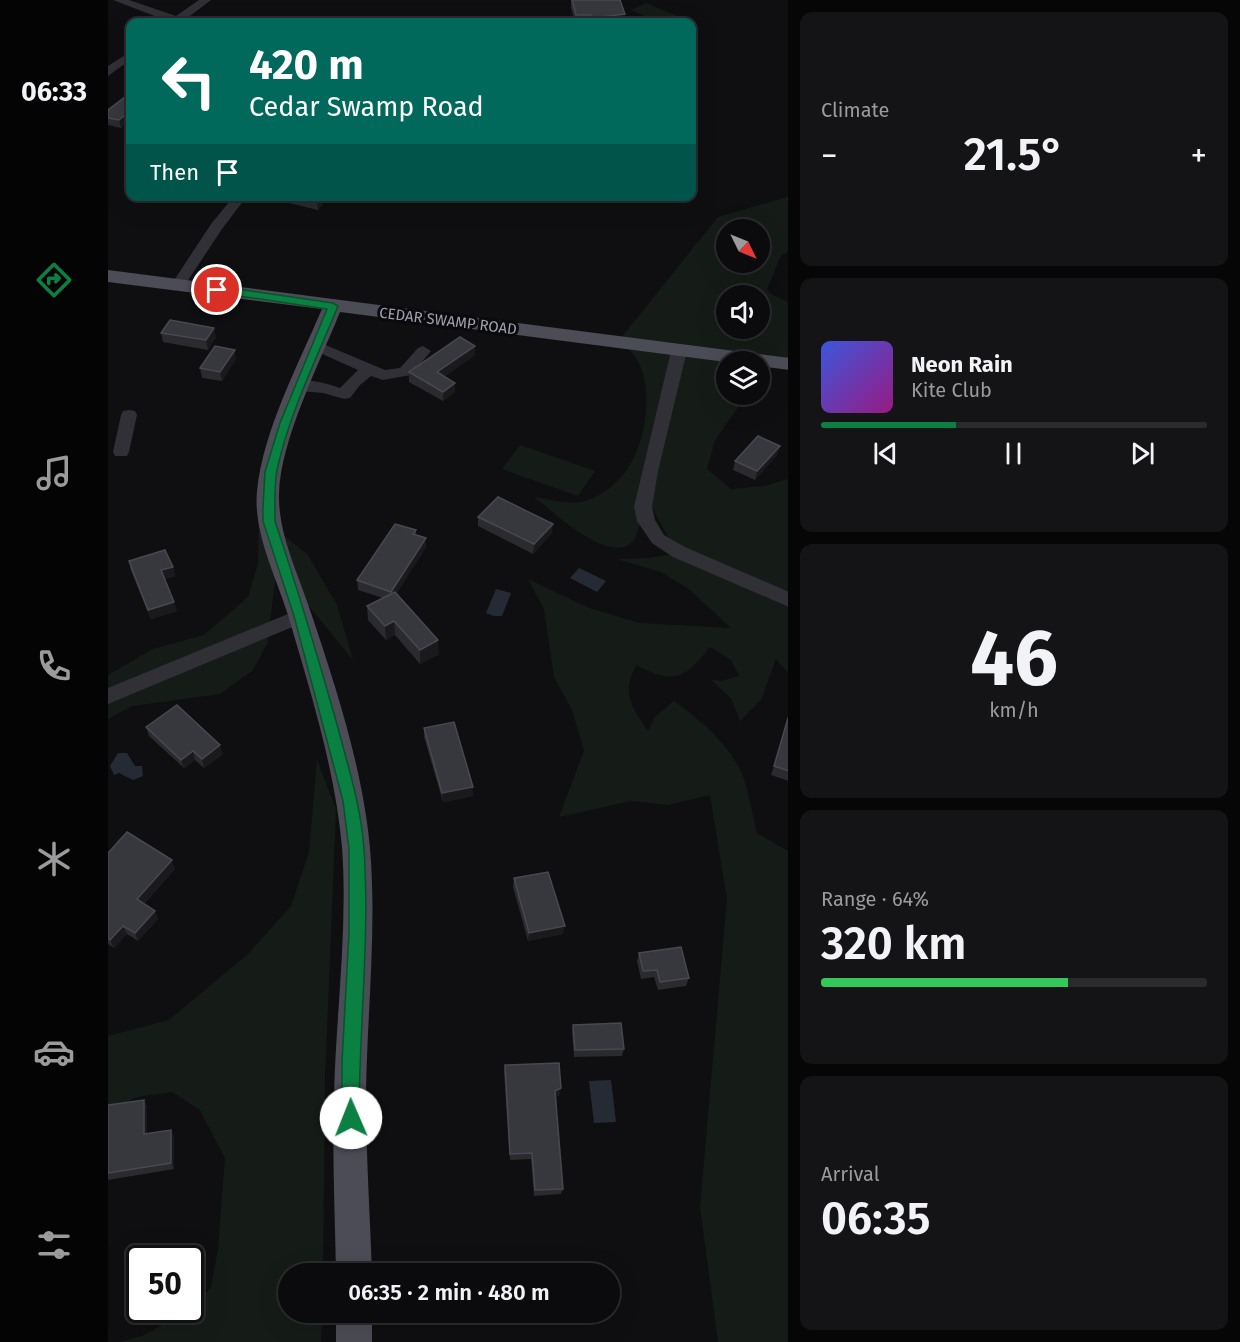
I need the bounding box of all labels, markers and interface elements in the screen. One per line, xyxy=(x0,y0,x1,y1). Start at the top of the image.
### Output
text: 420 m xyxy=(249,40,364,90)
icon: left xyxy=(150,42,228,120)
text: 06:33 xyxy=(21,76,87,108)
text: Cedar Swamp Road xyxy=(249,91,484,123)
text: Climate xyxy=(821,98,889,122)
text: 21.5° xyxy=(964,128,1064,182)
text: − xyxy=(821,136,838,176)
text: + xyxy=(1191,136,1207,176)
icon: arrive xyxy=(211,156,244,189)
text: Then xyxy=(150,159,199,186)
north arrow xyxy=(716,219,770,273)
map controls xyxy=(716,219,770,405)
icon: directions xyxy=(33,259,75,301)
pin xyxy=(191,264,242,315)
icon: arrive xyxy=(200,273,233,306)
button: sound xyxy=(716,285,770,339)
street label: CEDAR SWAMP ROAD xyxy=(378,304,518,338)
button: layers xyxy=(716,351,770,405)
text: Neon Rain xyxy=(911,351,1013,378)
text: Kite Club xyxy=(911,378,992,402)
icon: previous xyxy=(869,437,902,470)
icon: pause xyxy=(997,437,1030,470)
icon: next xyxy=(1126,437,1159,470)
icon: music xyxy=(33,452,75,494)
text: 46 xyxy=(970,612,1058,706)
icon: phone xyxy=(33,645,75,687)
text: km/h xyxy=(989,698,1039,722)
icon: climate xyxy=(33,838,75,880)
text: Range · 64% xyxy=(821,887,929,911)
text: 320 km xyxy=(821,917,966,971)
icon: car xyxy=(33,1031,75,1073)
position arrow xyxy=(319,1086,383,1150)
text: Arrival xyxy=(821,1162,880,1186)
text: 06:35 xyxy=(821,1192,930,1246)
icon: filters xyxy=(33,1224,75,1266)
speed limit sign: 50 xyxy=(126,1245,204,1323)
text: 06:35 · 2 min · 480 m xyxy=(348,1279,550,1306)

